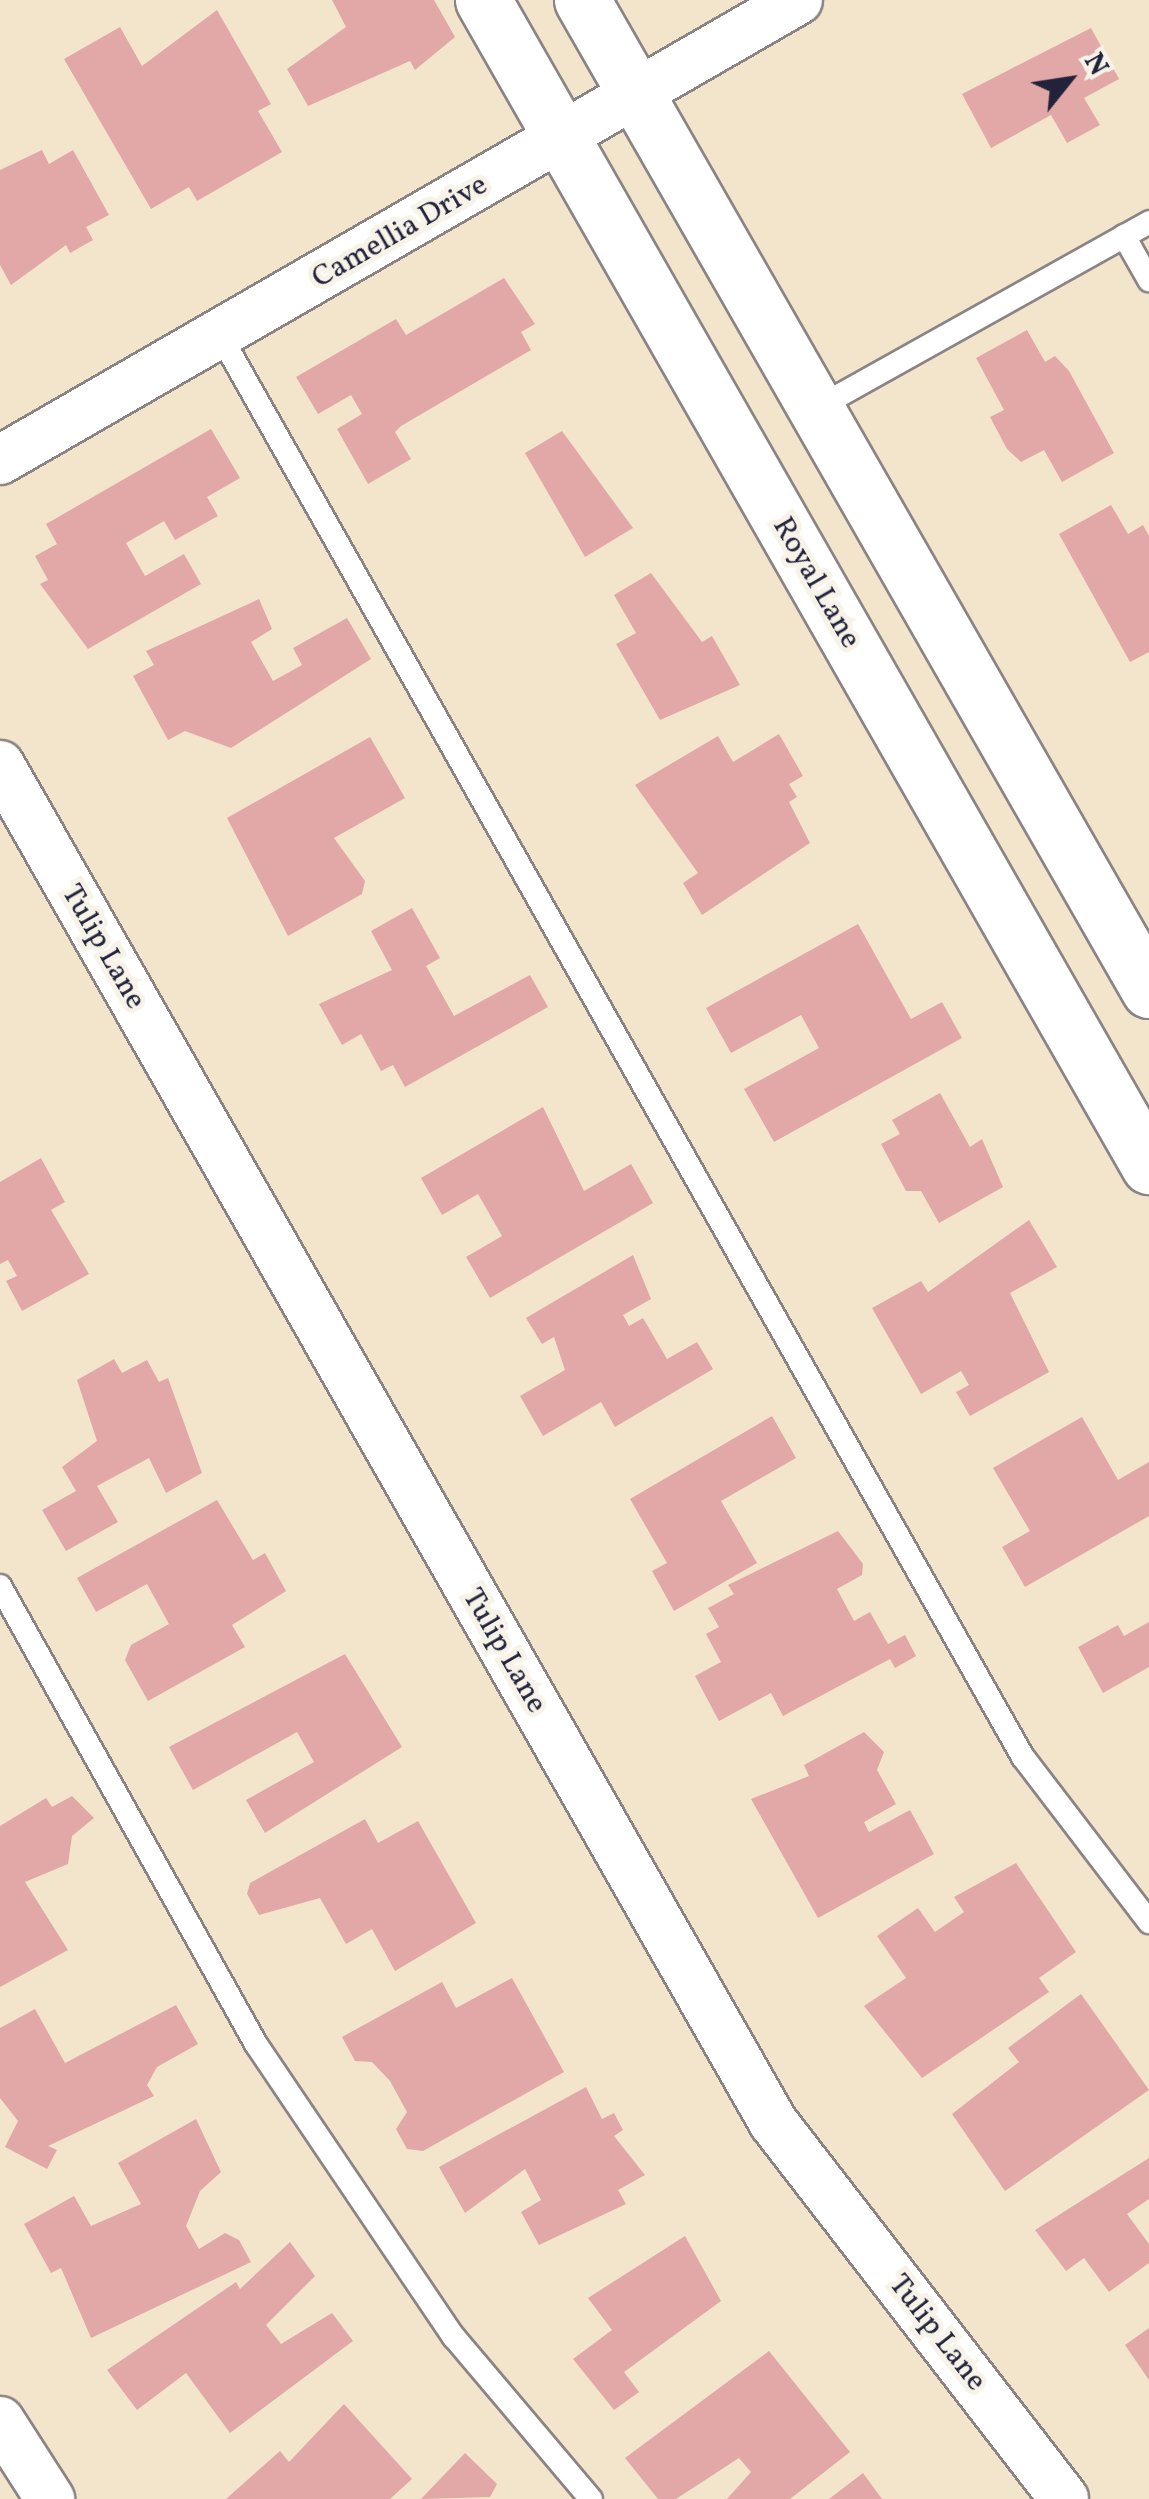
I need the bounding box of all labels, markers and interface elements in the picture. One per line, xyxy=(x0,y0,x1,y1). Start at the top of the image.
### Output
north arrow xyxy=(1019,30,1119,130)
text: N xyxy=(1073,46,1117,83)
street label: Camellia Drive xyxy=(306,167,494,297)
street label: Royal Lane xyxy=(764,511,868,655)
street label: Tulip Lane xyxy=(53,878,153,1016)
street label: Tulip Lane xyxy=(454,1582,554,1720)
street label: Tulip Lane xyxy=(880,2268,994,2398)

